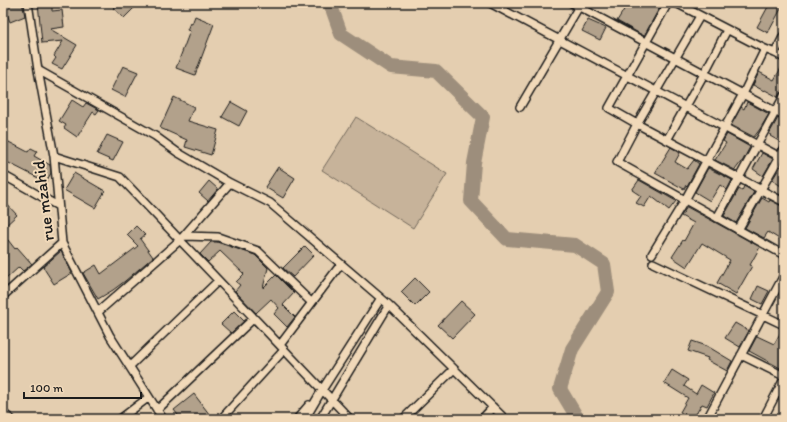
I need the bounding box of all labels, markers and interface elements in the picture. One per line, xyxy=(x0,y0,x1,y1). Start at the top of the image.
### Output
street label: rue mzahid xyxy=(28,160,58,242)
scale bar xyxy=(24,374,141,400)
text: 100 m xyxy=(30,381,63,395)

